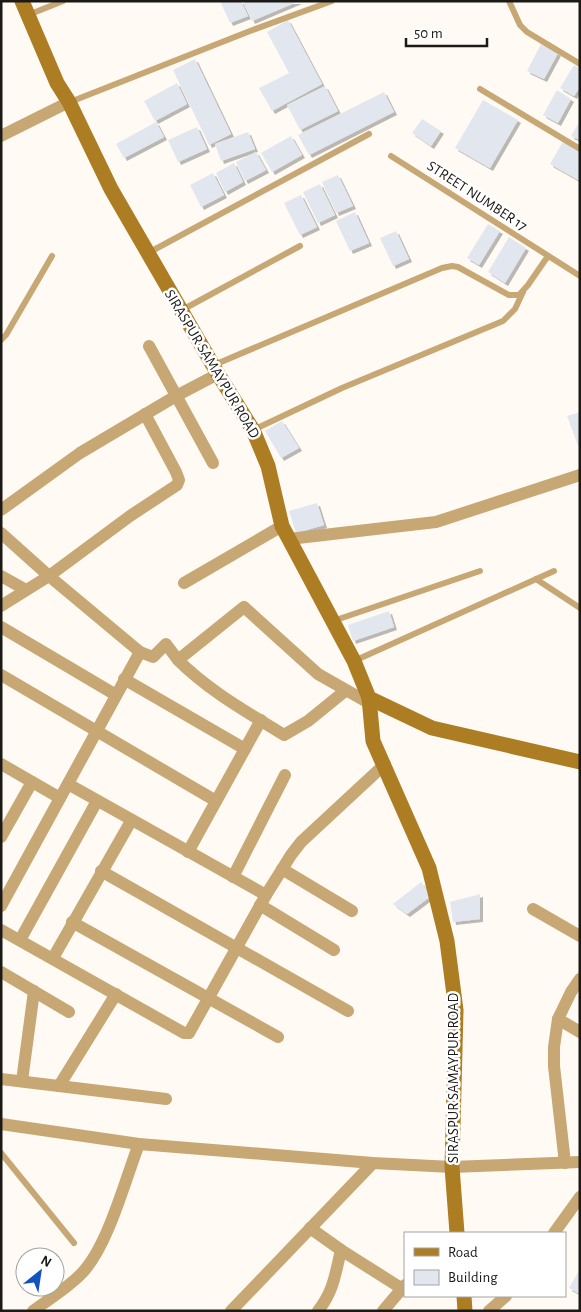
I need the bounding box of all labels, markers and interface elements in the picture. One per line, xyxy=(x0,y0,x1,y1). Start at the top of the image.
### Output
scale bar xyxy=(406,15,487,47)
text: 50 m xyxy=(414,26,443,41)
street label: STREET NUMBER 17 xyxy=(424,158,530,234)
street label: SIRASPUR SAMAYPUR ROAD xyxy=(162,287,262,441)
street label: SIRASPUR SAMAYPUR ROAD xyxy=(446,992,461,1163)
legend xyxy=(404,1232,566,1297)
text: Road xyxy=(448,1245,478,1260)
north arrow xyxy=(15,1247,65,1297)
text: N xyxy=(38,1253,54,1270)
text: Building xyxy=(448,1270,498,1285)

